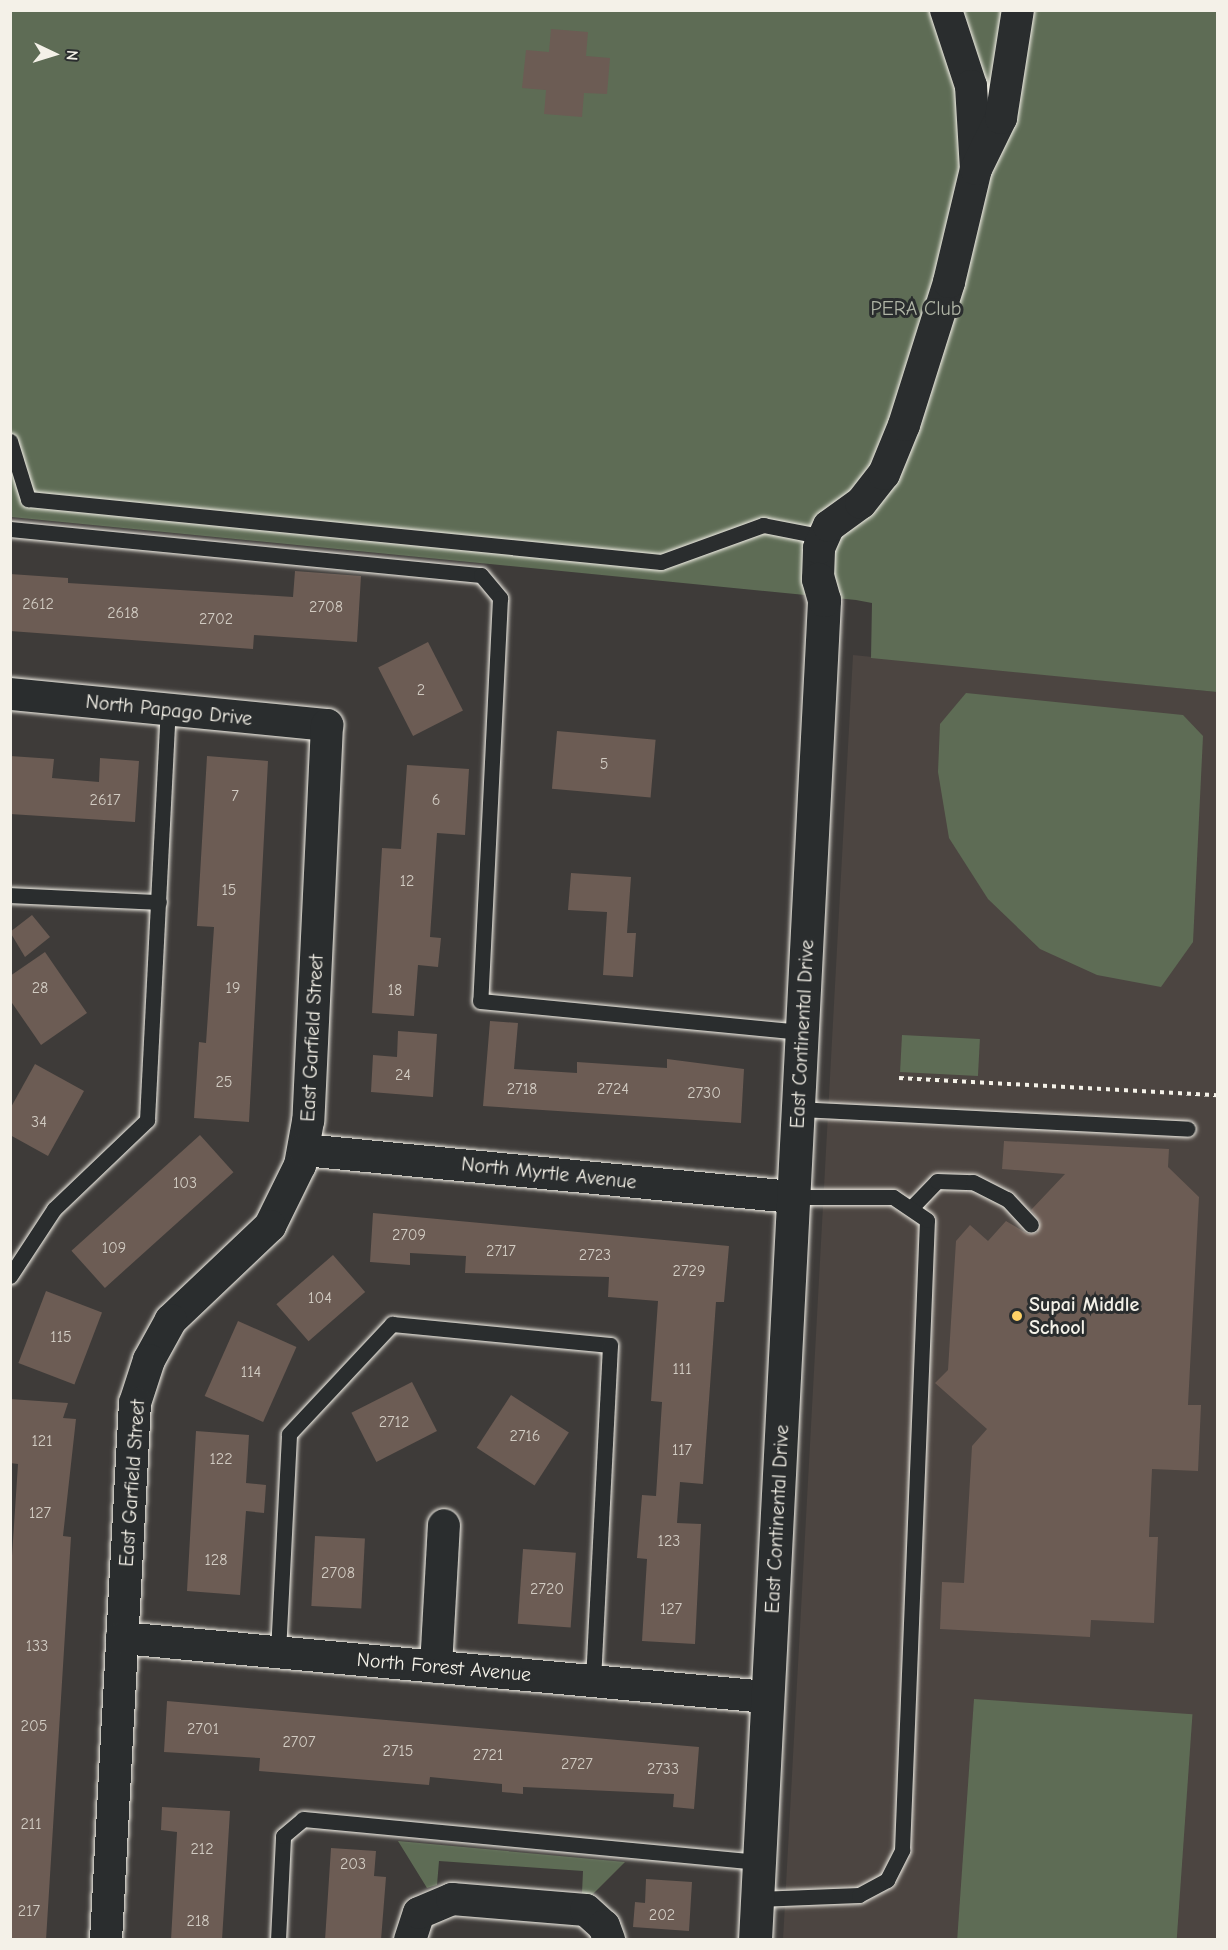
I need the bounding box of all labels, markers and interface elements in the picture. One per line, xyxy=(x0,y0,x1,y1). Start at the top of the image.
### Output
north arrow xyxy=(24,24,84,84)
text: N xyxy=(63,49,81,61)
park label: PERA Club xyxy=(870,296,962,320)
house number: 2612 xyxy=(22,594,54,614)
house number: 2708 xyxy=(309,597,343,617)
house number: 2618 xyxy=(107,603,139,623)
house number: 2702 xyxy=(199,609,233,629)
house number: 2 xyxy=(417,680,425,700)
street label: North Papago Drive xyxy=(85,689,253,731)
house number: 5 xyxy=(600,754,608,774)
house number: 7 xyxy=(231,786,239,806)
house number: 2617 xyxy=(90,790,120,810)
house number: 6 xyxy=(432,790,440,810)
house number: 12 xyxy=(400,871,414,891)
house number: 15 xyxy=(221,880,237,900)
street label: East Continental Drive xyxy=(785,939,819,1129)
street label: East Garfield Street xyxy=(296,954,328,1122)
house number: 28 xyxy=(32,978,48,998)
house number: 19 xyxy=(226,978,240,998)
house number: 18 xyxy=(388,980,402,1000)
house number: 24 xyxy=(395,1065,411,1085)
house number: 25 xyxy=(215,1072,233,1092)
house number: 2718 xyxy=(507,1079,537,1099)
house number: 2724 xyxy=(597,1079,629,1099)
house number: 2730 xyxy=(687,1083,721,1103)
house number: 34 xyxy=(31,1112,47,1132)
street label: North Myrtle Avenue xyxy=(460,1152,638,1194)
house number: 103 xyxy=(173,1173,197,1193)
house number: 2709 xyxy=(392,1225,426,1245)
house number: 109 xyxy=(102,1238,126,1258)
house number: 2717 xyxy=(486,1241,516,1261)
house number: 2723 xyxy=(579,1245,611,1265)
house number: 2729 xyxy=(673,1261,705,1281)
house number: 104 xyxy=(308,1288,332,1308)
place label: Supai Middle School xyxy=(1029,1292,1139,1339)
marker: Supai Middle School xyxy=(1010,1309,1024,1323)
house number: 115 xyxy=(50,1327,72,1347)
house number: 111 xyxy=(672,1359,692,1379)
house number: 114 xyxy=(241,1362,261,1382)
street label: East Garfield Street xyxy=(114,1399,150,1567)
house number: 2712 xyxy=(379,1412,409,1432)
street label: East Continental Drive xyxy=(760,1424,794,1614)
house number: 2716 xyxy=(510,1426,540,1446)
house number: 121 xyxy=(31,1431,53,1451)
house number: 117 xyxy=(672,1440,692,1460)
house number: 122 xyxy=(209,1449,233,1469)
house number: 127 xyxy=(29,1503,51,1523)
house number: 123 xyxy=(658,1531,680,1551)
house number: 128 xyxy=(205,1550,227,1570)
house number: 2708 xyxy=(321,1563,355,1583)
house number: 2720 xyxy=(530,1579,564,1599)
house number: 127 xyxy=(660,1599,682,1619)
house number: 133 xyxy=(26,1636,48,1656)
street label: North Forest Avenue xyxy=(356,1647,532,1687)
house number: 205 xyxy=(21,1716,47,1736)
house number: 2701 xyxy=(187,1719,219,1739)
house number: 2707 xyxy=(282,1732,316,1752)
house number: 2715 xyxy=(383,1741,413,1761)
house number: 2721 xyxy=(473,1745,503,1765)
house number: 2727 xyxy=(561,1754,593,1774)
house number: 2733 xyxy=(647,1759,679,1779)
house number: 211 xyxy=(20,1814,42,1834)
house number: 212 xyxy=(190,1839,214,1859)
house number: 203 xyxy=(340,1854,366,1874)
house number: 217 xyxy=(18,1901,40,1921)
house number: 202 xyxy=(649,1905,675,1925)
house number: 218 xyxy=(187,1911,209,1931)

